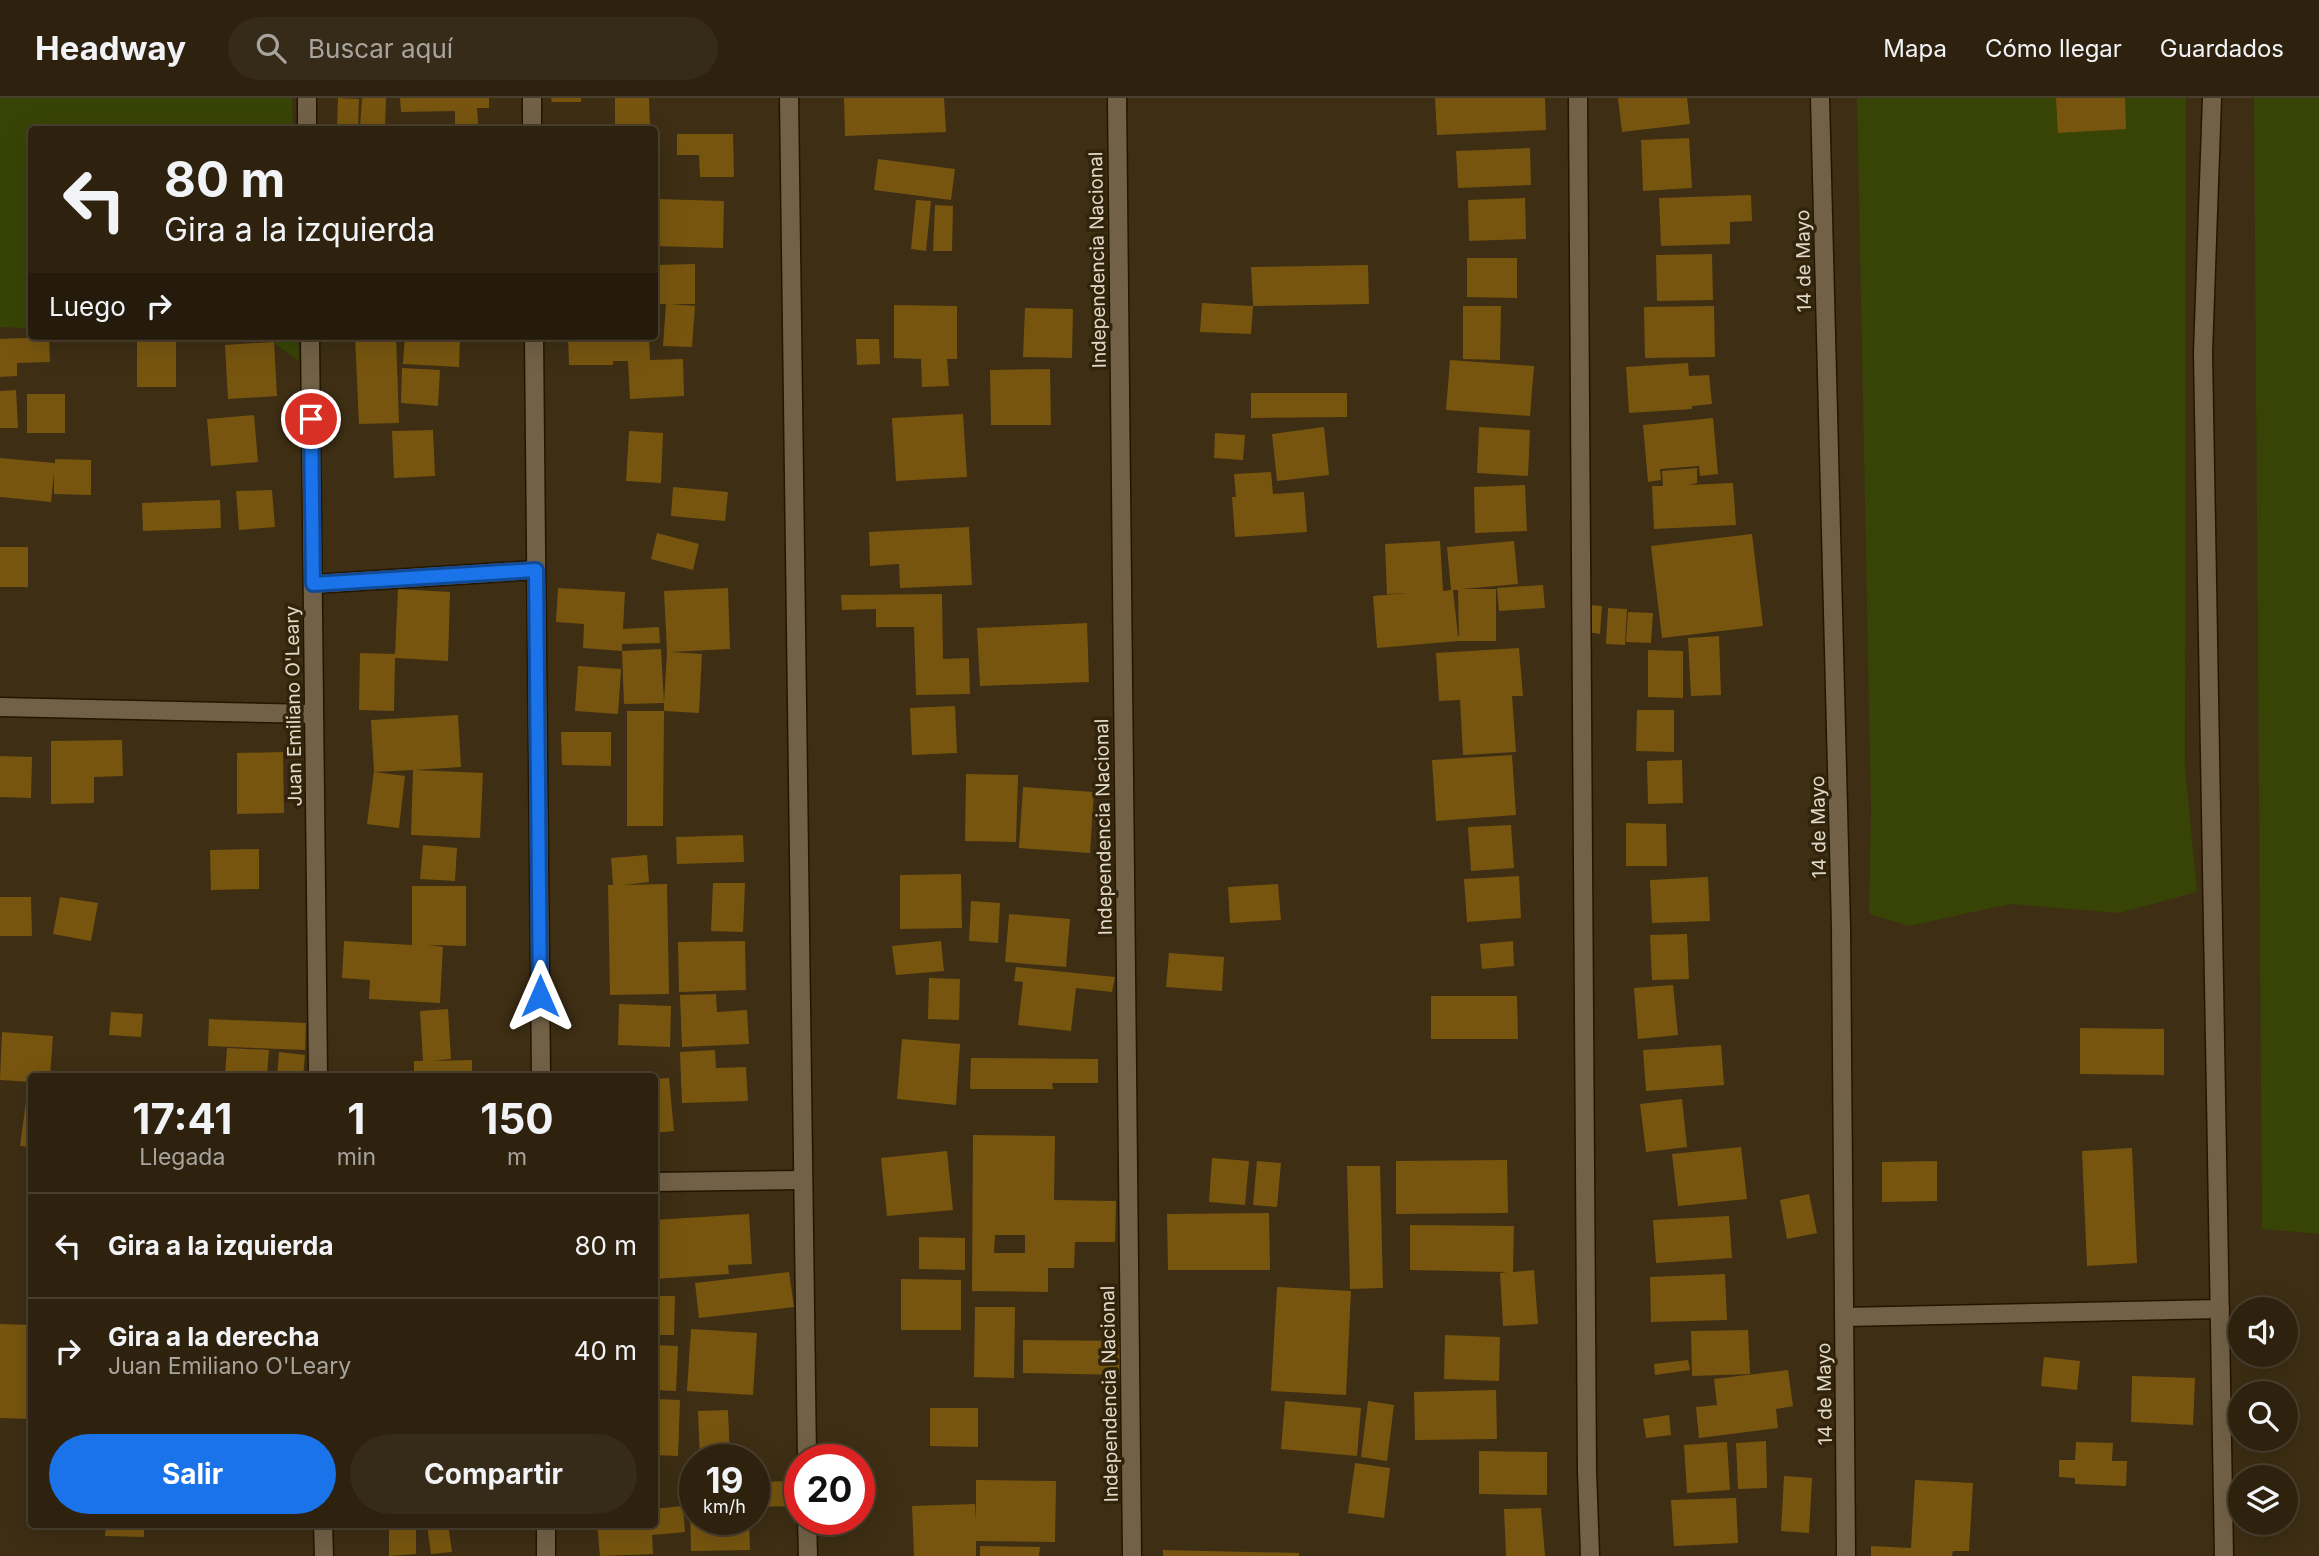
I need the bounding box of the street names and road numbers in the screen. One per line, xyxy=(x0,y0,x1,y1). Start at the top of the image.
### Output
street label: Independencia Nacional xyxy=(1084,151,1111,369)
street label: 14 de Mayo xyxy=(1791,209,1816,313)
street label: Juan Emiliano O'Leary xyxy=(280,605,307,807)
street label: Independencia Nacional xyxy=(1090,718,1117,936)
street label: 14 de Mayo xyxy=(1806,775,1831,879)
street label: Independencia Nacional xyxy=(1096,1285,1123,1503)
street label: 14 de Mayo xyxy=(1812,1342,1837,1446)

